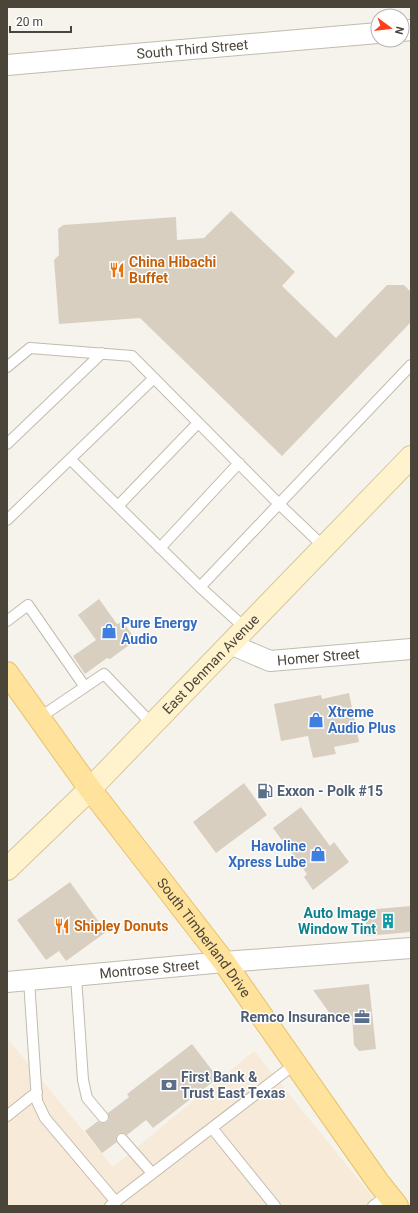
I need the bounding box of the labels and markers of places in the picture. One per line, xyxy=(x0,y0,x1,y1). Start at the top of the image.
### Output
place label: China Hibachi Buffet xyxy=(129,254,216,286)
restaurant icon: China Hibachi Buffet xyxy=(108,261,126,279)
place label: Pure Energy Audio xyxy=(121,615,198,647)
shop icon: Pure Energy Audio xyxy=(100,622,118,640)
place label: Xtreme Audio Plus xyxy=(328,704,396,736)
shop icon: Xtreme Audio Plus xyxy=(307,711,325,729)
fuel station icon: Exxon - Polk #15 xyxy=(256,782,274,800)
place label: Exxon - Polk #15 xyxy=(277,783,383,799)
place label: Havoline Xpress Lube xyxy=(228,838,306,870)
shop icon: Havoline Xpress Lube xyxy=(309,845,327,863)
place label: Auto Image Window Tint xyxy=(298,905,376,937)
building icon: Auto Image Window Tint xyxy=(379,912,397,930)
restaurant icon: Shipley Donuts xyxy=(53,917,71,935)
place label: Shipley Donuts xyxy=(74,918,168,934)
office icon: Remco Insurance xyxy=(353,1008,371,1026)
place label: Remco Insurance xyxy=(241,1009,350,1025)
place label: First Bank & Trust East Texas xyxy=(181,1069,285,1101)
bank icon: First Bank & Trust East Texas xyxy=(160,1076,178,1094)

